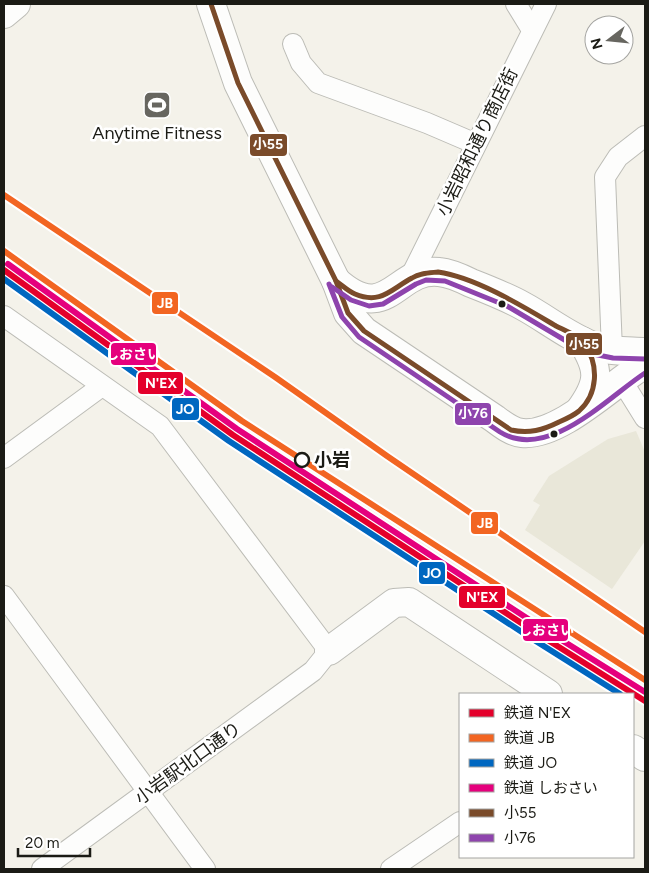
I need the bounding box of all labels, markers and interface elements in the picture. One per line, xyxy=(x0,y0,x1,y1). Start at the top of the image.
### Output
north arrow xyxy=(584,15,634,65)
text: N xyxy=(587,36,607,51)
street label: 小岩昭和通り商店街 xyxy=(432,64,522,220)
sports icon: Anytime Fitness xyxy=(142,90,172,120)
place label: Anytime Fitness xyxy=(92,122,222,144)
line badge: 小55 xyxy=(249,133,288,157)
text: 小55 xyxy=(253,136,283,153)
line badge: JB xyxy=(151,291,179,315)
text: JB xyxy=(157,295,174,312)
unlabelled marker xyxy=(497,299,507,309)
line badge: 小55 xyxy=(565,332,603,356)
text: 小55 xyxy=(569,336,599,353)
line badge: しおさい xyxy=(110,342,157,366)
text: しおさい xyxy=(105,346,161,363)
line badge: N'EX xyxy=(137,371,184,395)
text: N'EX xyxy=(145,375,177,392)
line badge: JO xyxy=(171,397,200,421)
text: JO xyxy=(176,401,194,418)
line badge: 小76 xyxy=(454,402,492,426)
text: 小76 xyxy=(458,405,488,422)
unlabelled marker xyxy=(549,429,559,439)
place label: 小岩 xyxy=(314,449,350,471)
marker: 小岩 xyxy=(294,452,310,468)
line badge: JB xyxy=(470,511,499,535)
text: JB xyxy=(477,515,494,532)
line badge: JO xyxy=(418,561,446,585)
text: JO xyxy=(423,565,441,582)
line badge: N'EX xyxy=(458,585,506,609)
text: N'EX xyxy=(466,589,498,606)
line badge: しおさい xyxy=(522,618,569,642)
text: しおさい xyxy=(518,622,574,639)
legend xyxy=(459,693,634,858)
text: 鉄道 N'EX xyxy=(504,704,571,722)
street label: 小岩駅北口通り xyxy=(131,717,245,809)
text: 鉄道 JB xyxy=(504,729,555,747)
text: 鉄道 JO xyxy=(504,754,557,772)
text: 鉄道 しおさい xyxy=(504,779,598,797)
text: 小55 xyxy=(504,804,536,822)
scale bar xyxy=(18,826,90,858)
text: 小76 xyxy=(504,829,536,847)
text: 20 m xyxy=(25,834,59,852)

